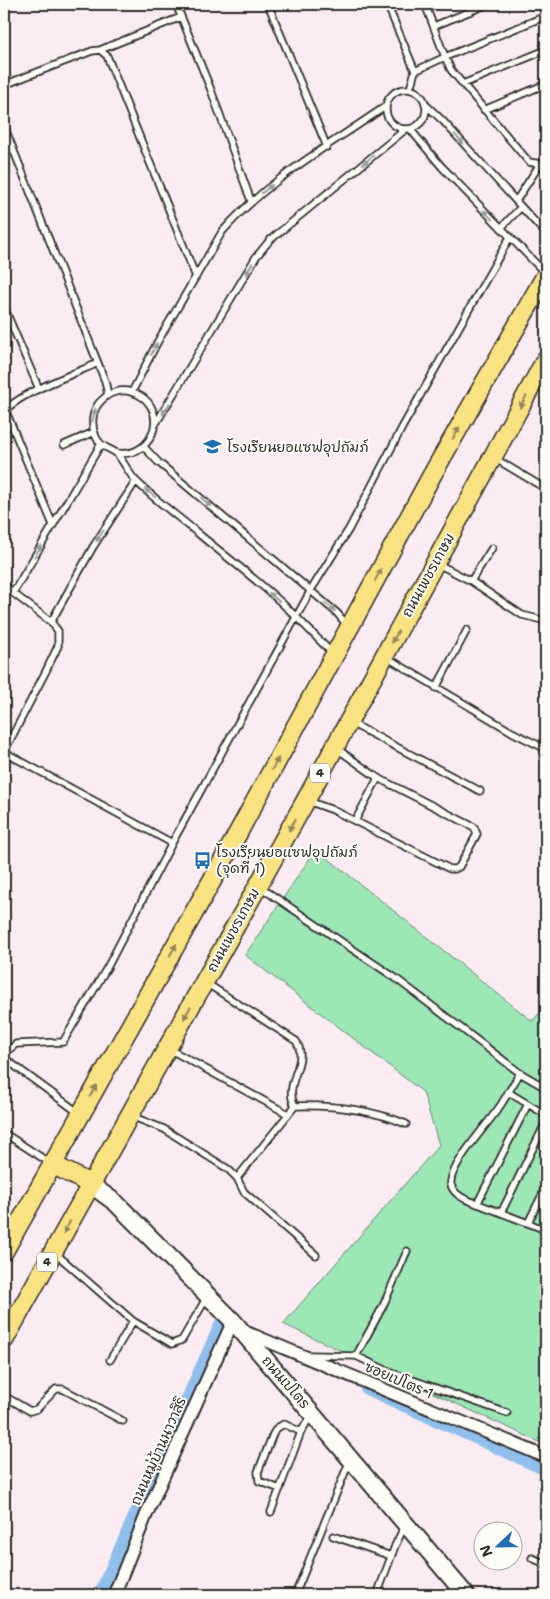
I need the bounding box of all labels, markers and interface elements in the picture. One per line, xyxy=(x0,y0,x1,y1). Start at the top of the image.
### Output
one-way arrow xyxy=(453,133,465,145)
one-way arrow xyxy=(362,154,375,165)
one-way arrow xyxy=(260,184,274,194)
one-way arrow xyxy=(482,209,494,221)
one-way arrow xyxy=(244,262,253,275)
one-way arrow xyxy=(150,341,158,356)
one-way arrow xyxy=(518,395,527,408)
one-way arrow xyxy=(161,402,171,415)
one-way arrow xyxy=(90,408,98,423)
one-way arrow xyxy=(452,426,461,439)
school or university icon: โรงเรียนยอแซฟอุปถัมภ์ xyxy=(203,437,223,457)
place label: โรงเรียนยอแซฟอุปถัมภ์ xyxy=(227,438,369,457)
one-way arrow xyxy=(144,487,157,498)
one-way arrow xyxy=(199,497,212,508)
one-way arrow xyxy=(95,530,105,543)
street label: ถนนเพชรเกษม xyxy=(398,530,458,620)
one-way arrow xyxy=(33,545,42,558)
one-way arrow xyxy=(374,568,382,582)
one-way arrow xyxy=(269,591,281,603)
one-way arrow xyxy=(324,601,336,613)
one-way arrow xyxy=(390,630,399,643)
one-way arrow xyxy=(271,757,280,771)
road number: 4 xyxy=(310,764,330,782)
one-way arrow xyxy=(287,819,296,832)
place label: โรงเรียนยอแซฟอุปถัมภ์ (จุดที่ 1) xyxy=(216,843,358,878)
bus stop icon: โรงเรียนยอแซฟอุปถัมภ์ (จุดที่ 1) xyxy=(192,850,212,870)
street label: ถนนเพชรเกษม xyxy=(203,885,263,975)
one-way arrow xyxy=(168,943,177,956)
one-way arrow xyxy=(183,1006,191,1020)
one-way arrow xyxy=(89,1084,97,1099)
one-way arrow xyxy=(63,1219,71,1234)
road number: 4 xyxy=(37,1252,57,1272)
street label: ถนนเปโตร xyxy=(258,1352,314,1412)
street label: ซอยเปโตร 1 xyxy=(362,1357,436,1403)
street label: ถนนหมู่บ้านนาวาสิริ xyxy=(126,1394,191,1508)
north arrow xyxy=(472,1522,522,1572)
text: N xyxy=(476,1542,496,1559)

